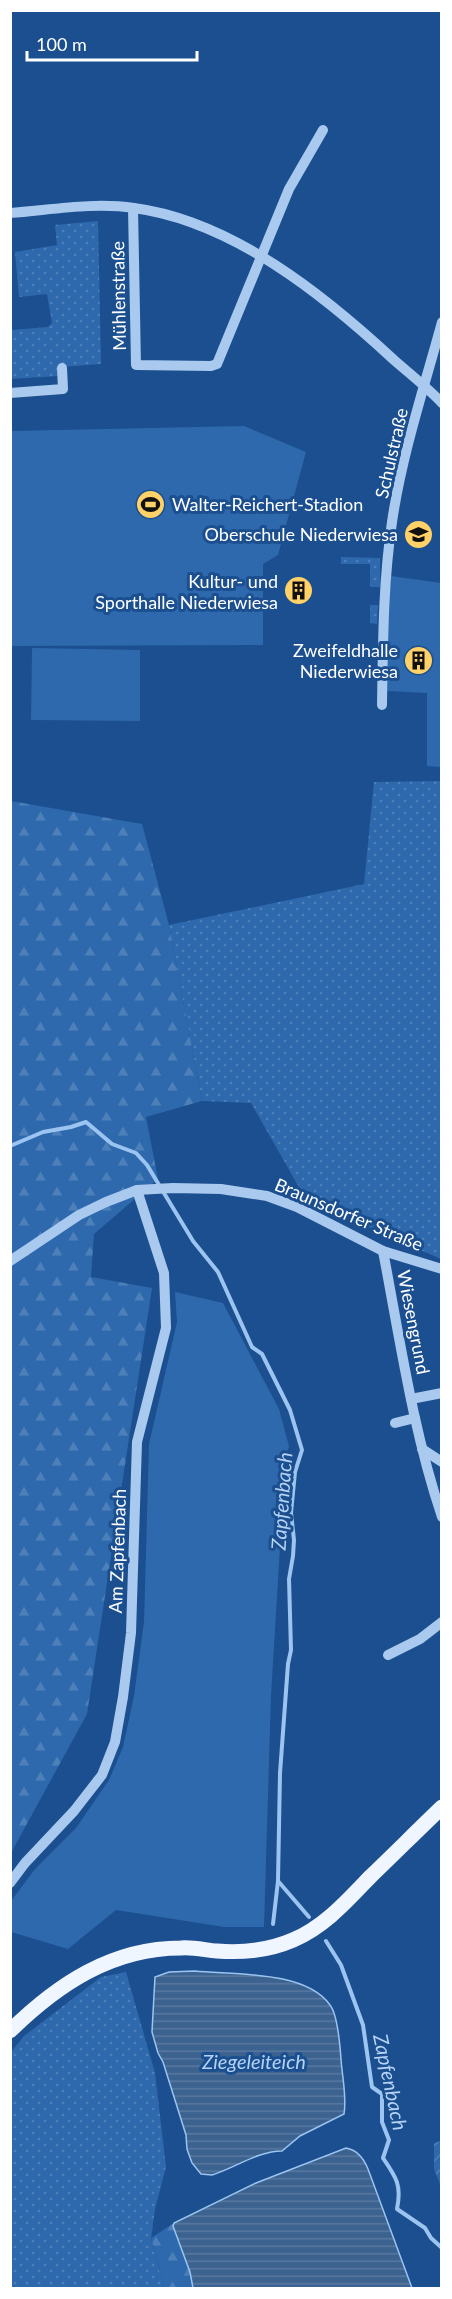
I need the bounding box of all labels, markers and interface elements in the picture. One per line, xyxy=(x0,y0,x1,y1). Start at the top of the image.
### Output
scale bar xyxy=(27,24,196,62)
text: 100 m xyxy=(36,33,87,55)
street label: Mühlenstraße xyxy=(106,241,130,351)
street label: Schulstraße xyxy=(370,406,412,500)
sports icon: Walter-Reichert-Stadion xyxy=(135,488,167,520)
place label: Walter-Reichert-Stadion xyxy=(172,493,363,515)
school or university icon: Oberschule Niederwiesa xyxy=(403,518,435,550)
place label: Oberschule Niederwiesa xyxy=(205,523,398,545)
place label: Kultur- und Sporthalle Niederwiesa xyxy=(95,570,278,613)
building icon: Kultur- und Sporthalle Niederwiesa xyxy=(283,575,315,607)
place label: Zweifeldhalle Niederwiesa xyxy=(293,639,398,682)
building icon: Zweifeldhalle Niederwiesa xyxy=(403,644,435,676)
street label: Braunsdorfer Straße xyxy=(272,1173,426,1255)
street label: Wiesengrund xyxy=(393,1268,435,1376)
water label: Zapfenbach xyxy=(266,1451,296,1552)
street label: Am Zapfenbach xyxy=(104,1488,130,1614)
water label: Zapfenbach xyxy=(369,2031,413,2133)
water label: Ziegeleiteich xyxy=(201,2049,306,2073)

